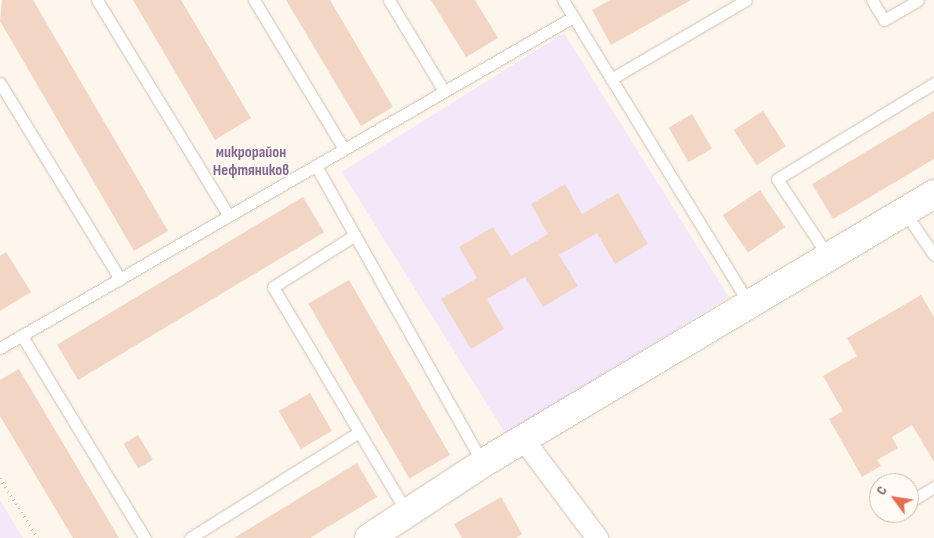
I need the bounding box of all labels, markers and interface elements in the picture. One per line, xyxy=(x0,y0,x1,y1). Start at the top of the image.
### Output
district label: микрорайон Нефтяников xyxy=(213,143,289,181)
north arrow xyxy=(869,473,919,523)
text: С xyxy=(872,483,891,498)

